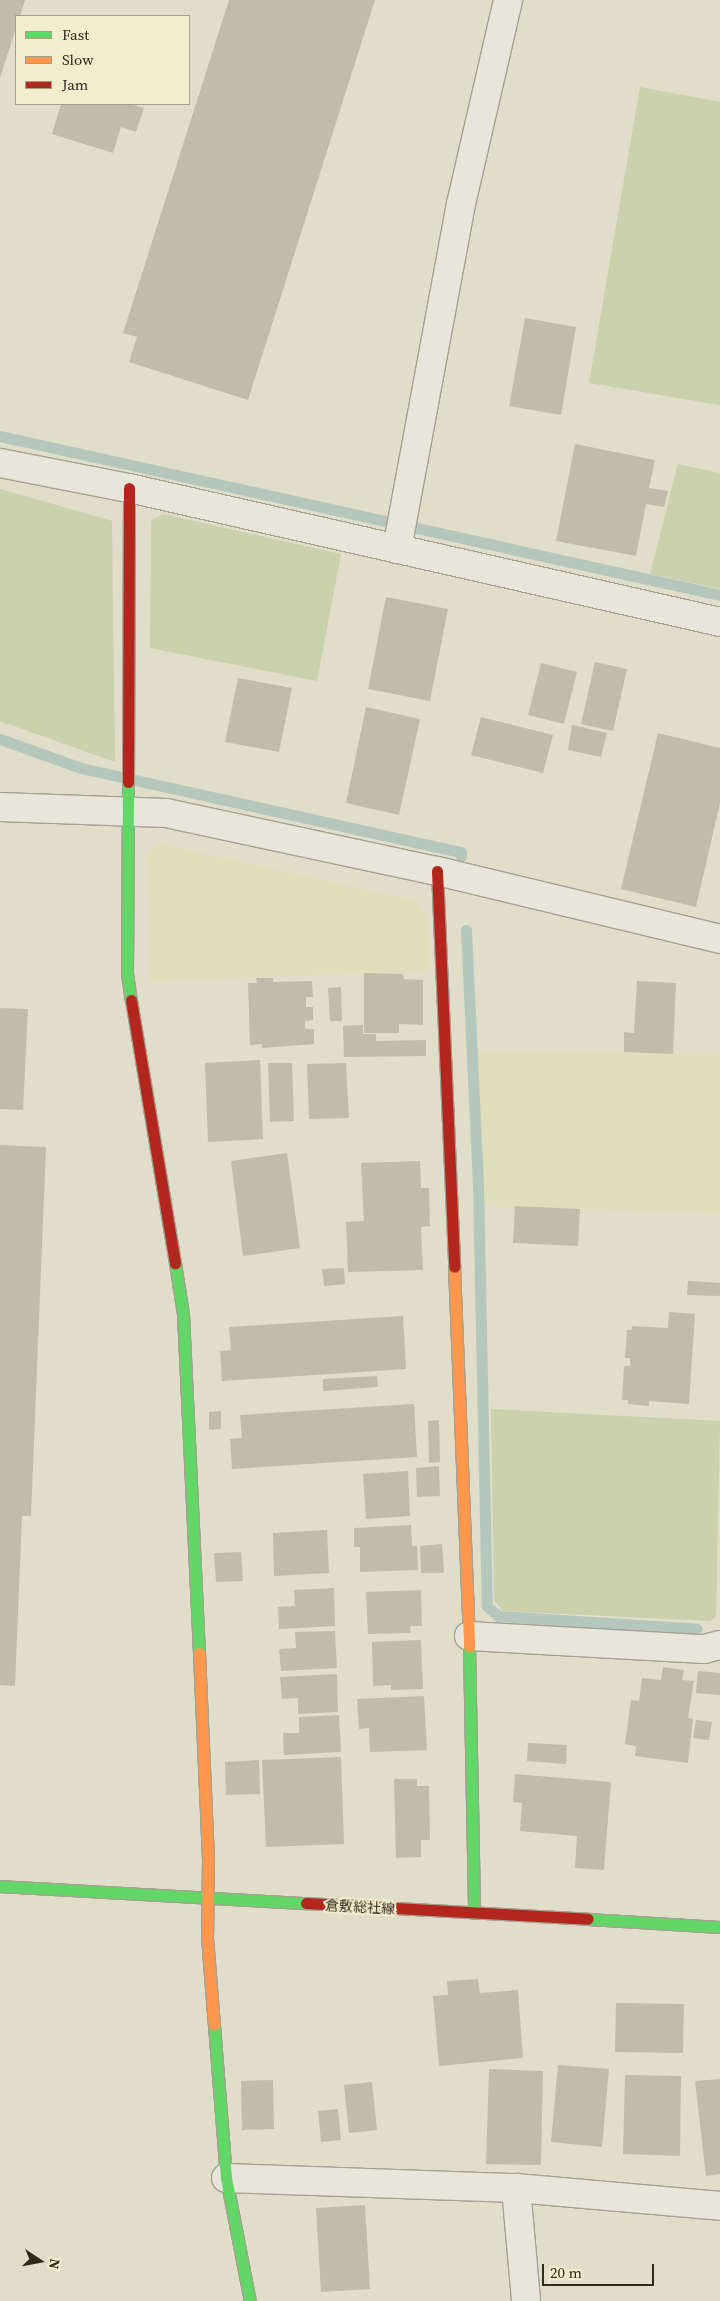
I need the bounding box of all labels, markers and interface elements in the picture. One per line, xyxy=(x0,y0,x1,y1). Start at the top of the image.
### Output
legend xyxy=(15,15,190,105)
text: Fast xyxy=(62,24,89,45)
text: Slow xyxy=(62,49,94,70)
text: Jam xyxy=(62,74,88,95)
street label: 倉敷総社線 xyxy=(325,1897,395,1917)
north arrow xyxy=(15,2236,65,2286)
scale bar xyxy=(545,2254,658,2286)
text: N xyxy=(44,2257,66,2271)
text: 20 m xyxy=(550,2262,582,2283)

